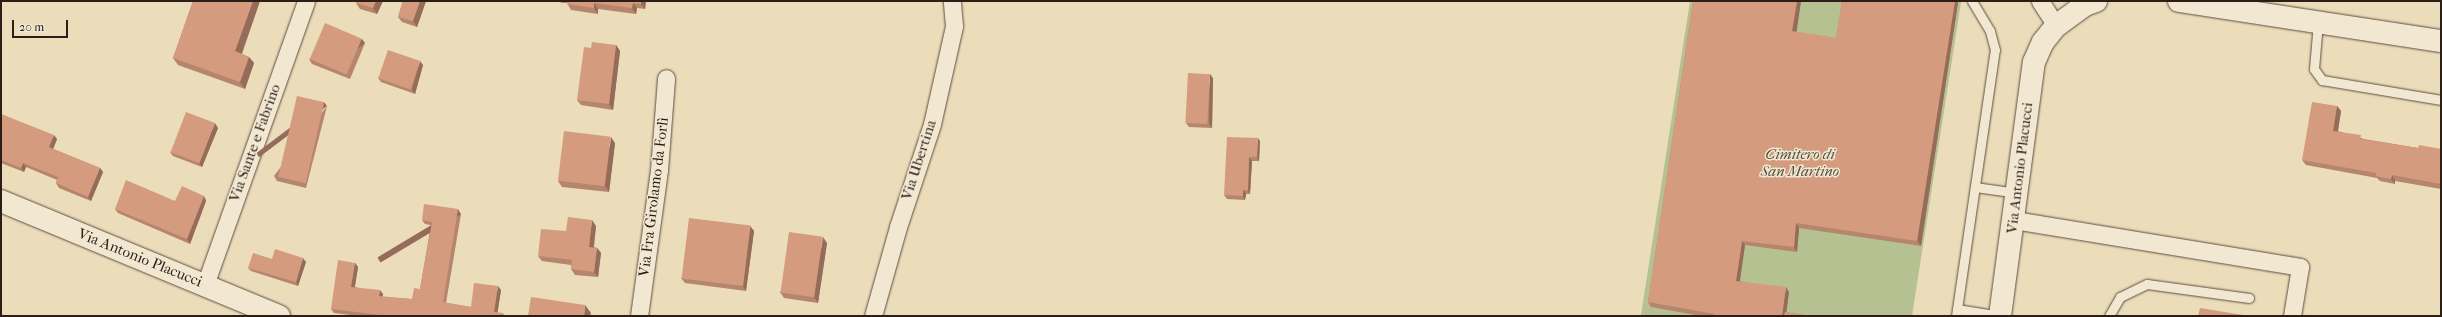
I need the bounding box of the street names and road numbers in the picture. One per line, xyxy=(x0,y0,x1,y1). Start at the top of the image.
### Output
street label: Via Sante e Fabrino xyxy=(225,82,285,204)
street label: Via Antonio Placucci xyxy=(2003,101,2037,235)
street label: Via Fra Girolamo da Forlì xyxy=(635,116,673,278)
street label: Via Ubertina xyxy=(898,118,940,202)
street label: Via Antonio Placucci xyxy=(75,225,205,291)

